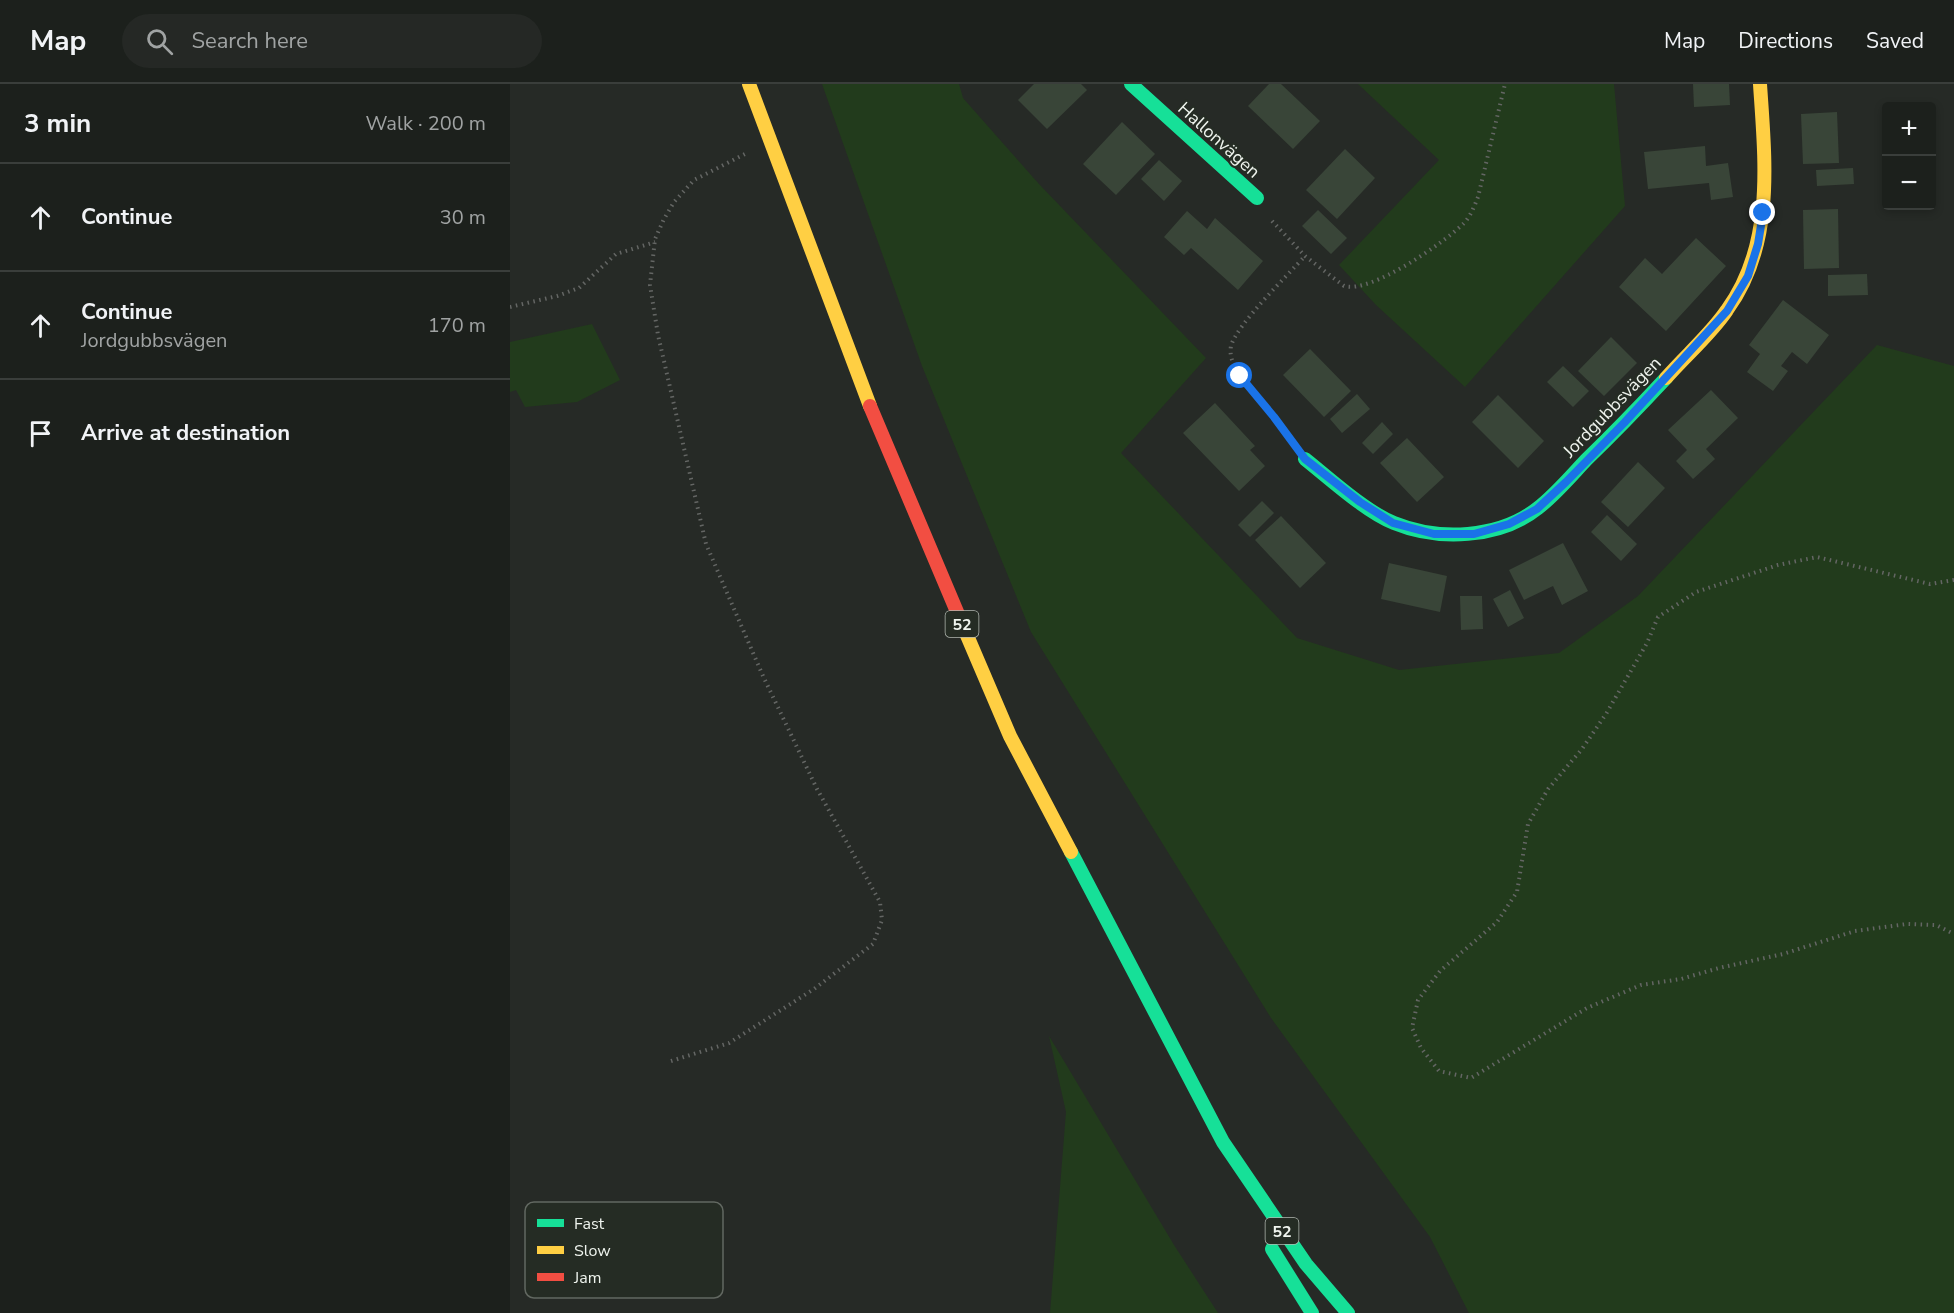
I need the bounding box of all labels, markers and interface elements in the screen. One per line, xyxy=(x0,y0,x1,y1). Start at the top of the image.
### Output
search box xyxy=(122,14,542,68)
text: Map xyxy=(30,22,86,60)
icon: search xyxy=(143,25,176,58)
text: Search here xyxy=(191,26,308,56)
text: Map xyxy=(1664,27,1705,55)
text: Directions xyxy=(1738,27,1833,55)
text: Saved xyxy=(1866,27,1924,55)
street label: Hallonvägen xyxy=(1173,97,1265,183)
map controls xyxy=(1882,102,1936,210)
button: + xyxy=(1882,102,1936,156)
text: 3 min xyxy=(24,106,91,141)
text: Walk · 200 m xyxy=(366,110,486,137)
button: − xyxy=(1882,156,1936,210)
route end xyxy=(1749,199,1775,225)
icon: ahead xyxy=(24,201,57,234)
text: Continue xyxy=(81,202,172,232)
text: 30 m xyxy=(440,204,486,231)
text: Continue xyxy=(81,297,172,327)
icon: ahead xyxy=(24,309,57,342)
text: 170 m xyxy=(428,312,486,339)
text: Jordgubbsvägen xyxy=(81,327,227,354)
street label: Jordgubbsvägen xyxy=(1557,351,1666,463)
route start xyxy=(1226,362,1252,388)
icon: arrive xyxy=(24,417,57,450)
text: Arrive at destination xyxy=(81,418,290,448)
road number: 52 xyxy=(946,611,978,637)
legend xyxy=(525,1202,723,1298)
text: Fast xyxy=(574,1213,605,1235)
road number: 52 xyxy=(1266,1218,1298,1244)
text: Slow xyxy=(574,1240,611,1262)
text: Jam xyxy=(573,1267,601,1289)

